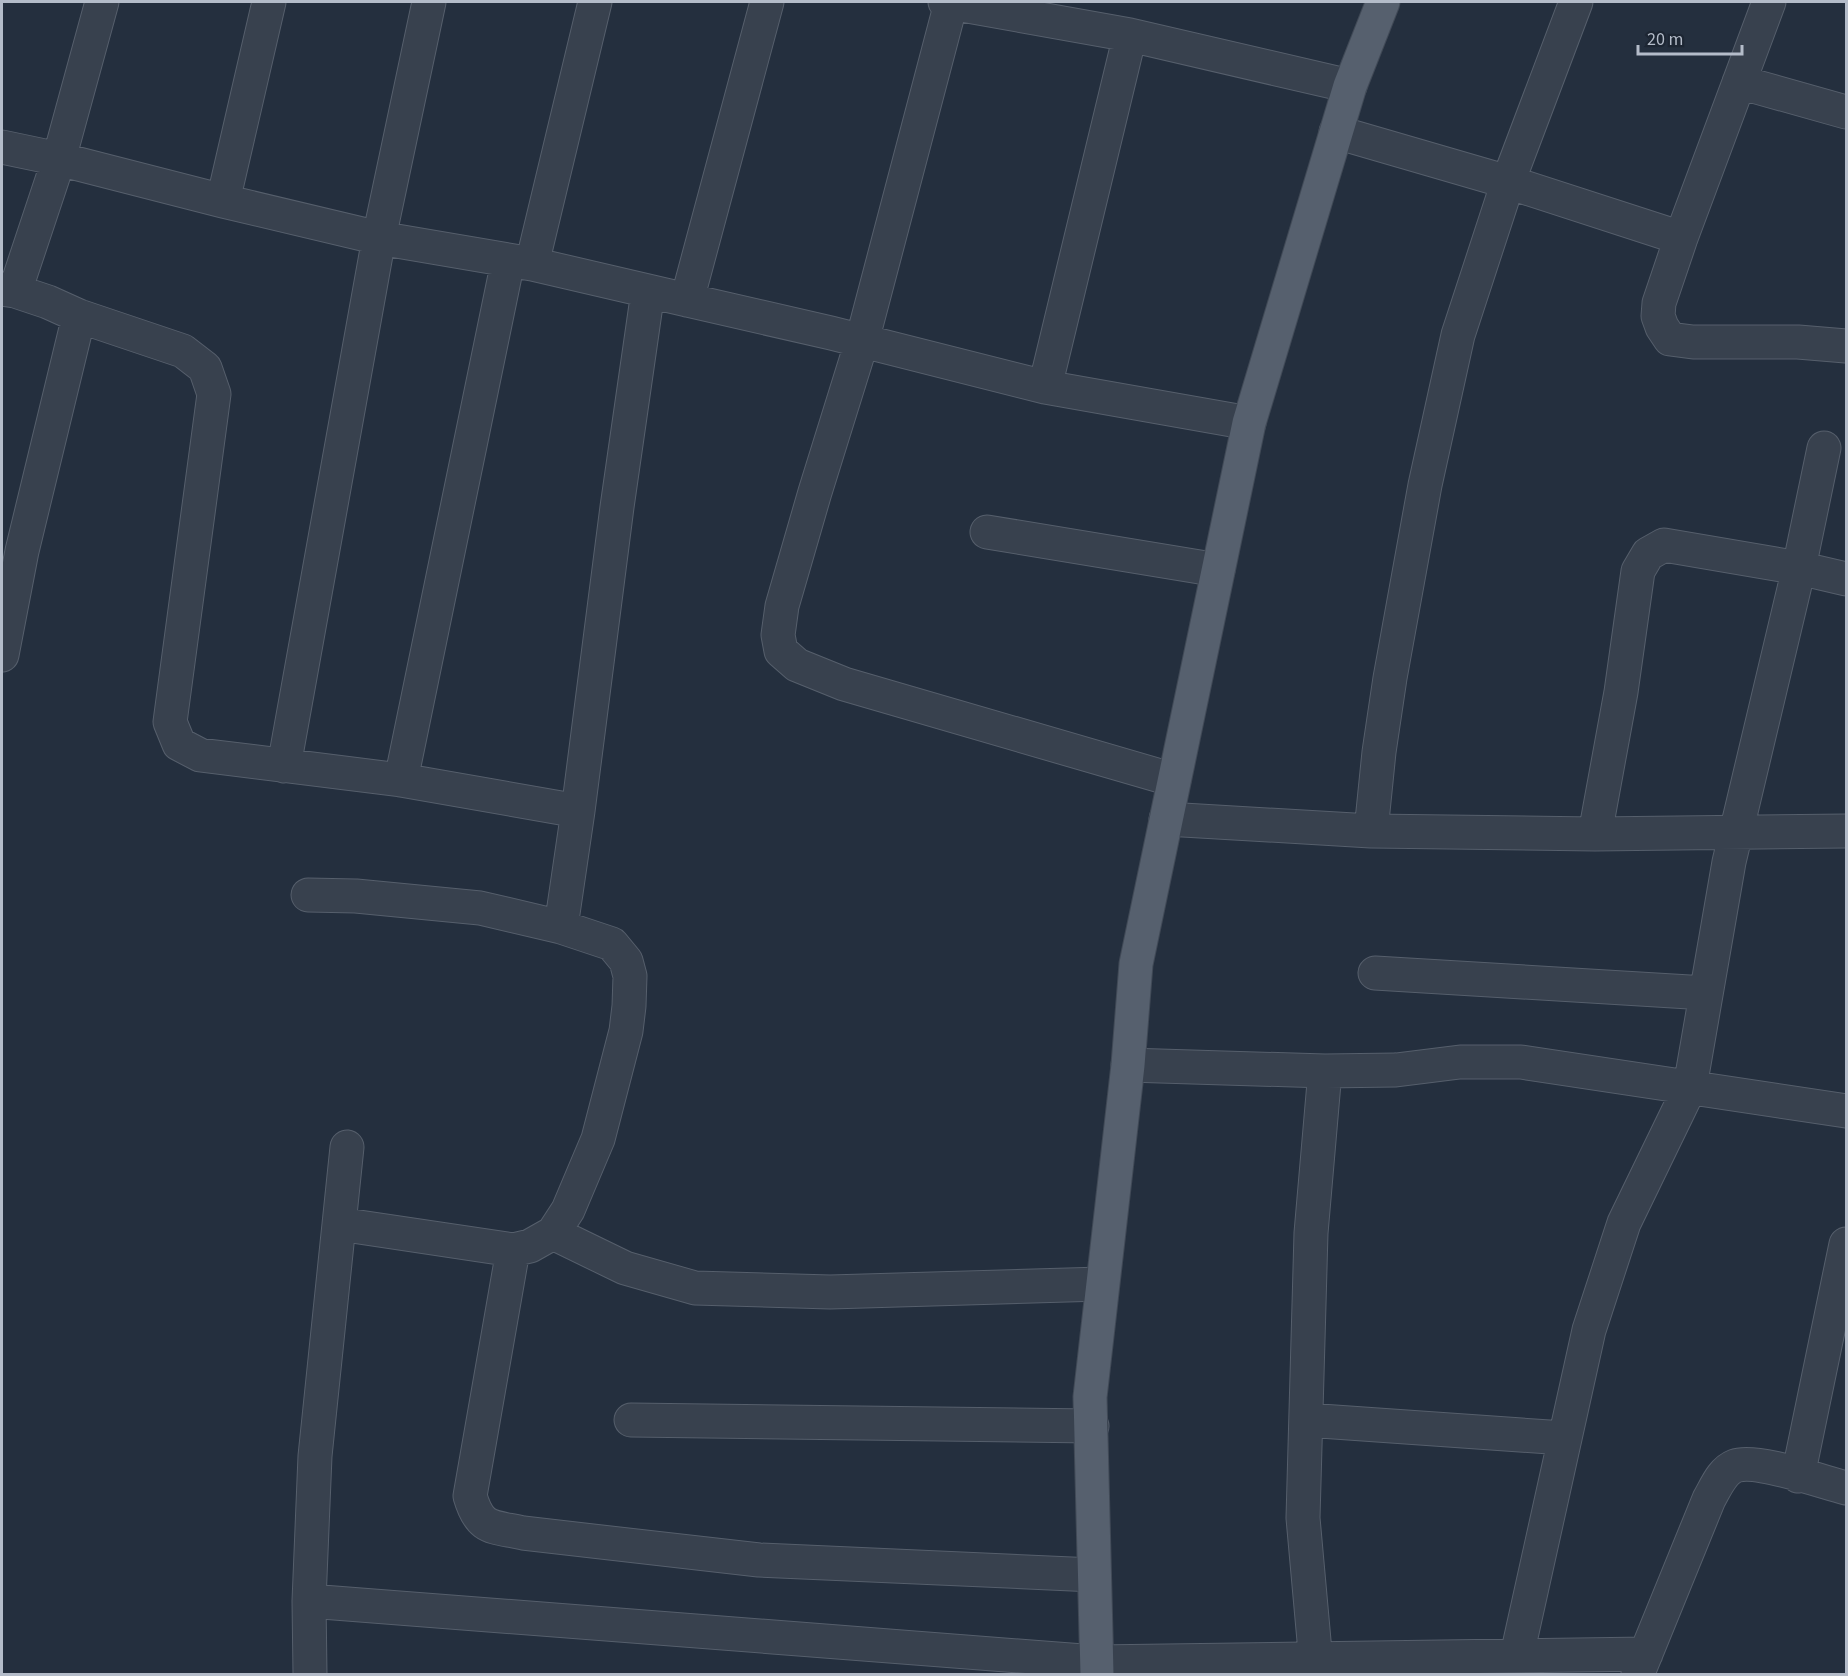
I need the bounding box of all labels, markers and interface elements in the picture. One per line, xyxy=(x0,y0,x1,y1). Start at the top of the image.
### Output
scale bar xyxy=(1638,18,1742,56)
text: 20 m xyxy=(1647,27,1683,52)

